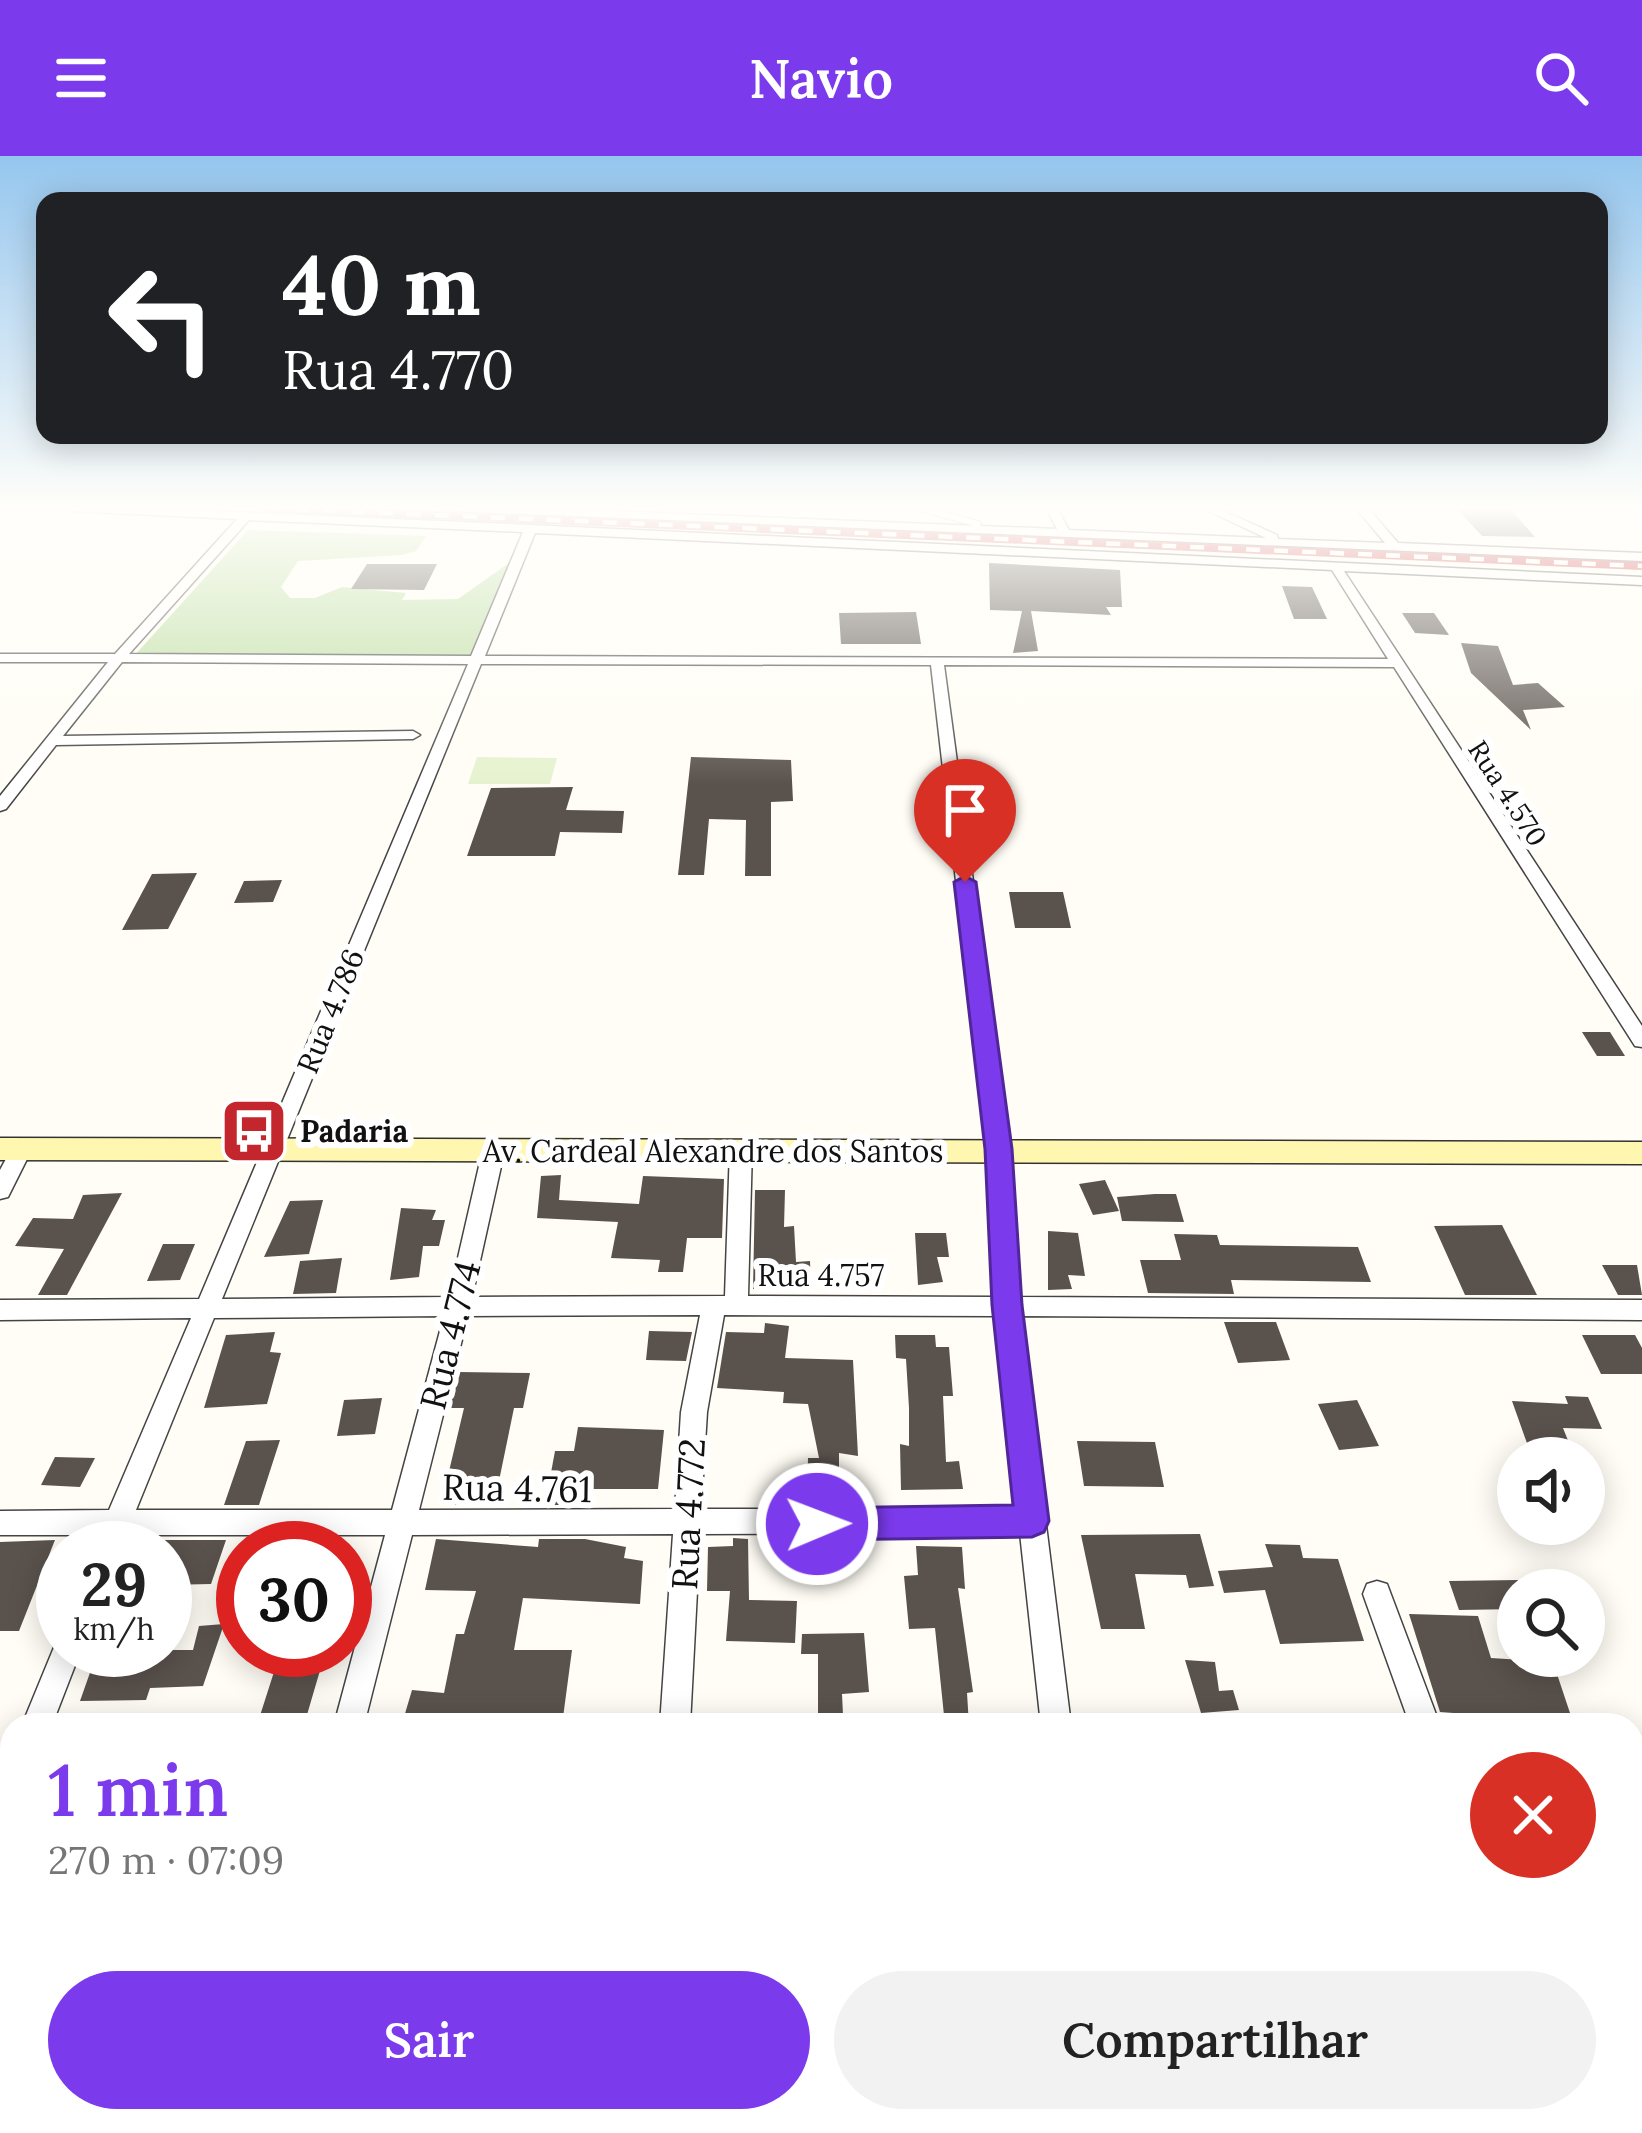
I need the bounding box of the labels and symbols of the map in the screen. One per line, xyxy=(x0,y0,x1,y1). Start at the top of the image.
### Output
street label: Rua 4.570 xyxy=(1461,734,1555,852)
pin xyxy=(914,759,1016,882)
street label: Rua 4.786 xyxy=(288,943,372,1079)
bus stop icon: Padaria xyxy=(219,1096,289,1166)
place label: Padaria xyxy=(300,1112,408,1150)
street label: Av. Cardeal Alexandre dos Santos xyxy=(482,1132,943,1170)
street label: Rua 4.774 xyxy=(409,1256,491,1414)
street label: Rua 4.757 xyxy=(758,1256,885,1294)
street label: Rua 4.772 xyxy=(661,1437,715,1591)
position arrow xyxy=(754,1461,880,1587)
street label: Rua 4.761 xyxy=(442,1464,592,1512)
speed limit sign: 30 xyxy=(216,1521,372,1677)

